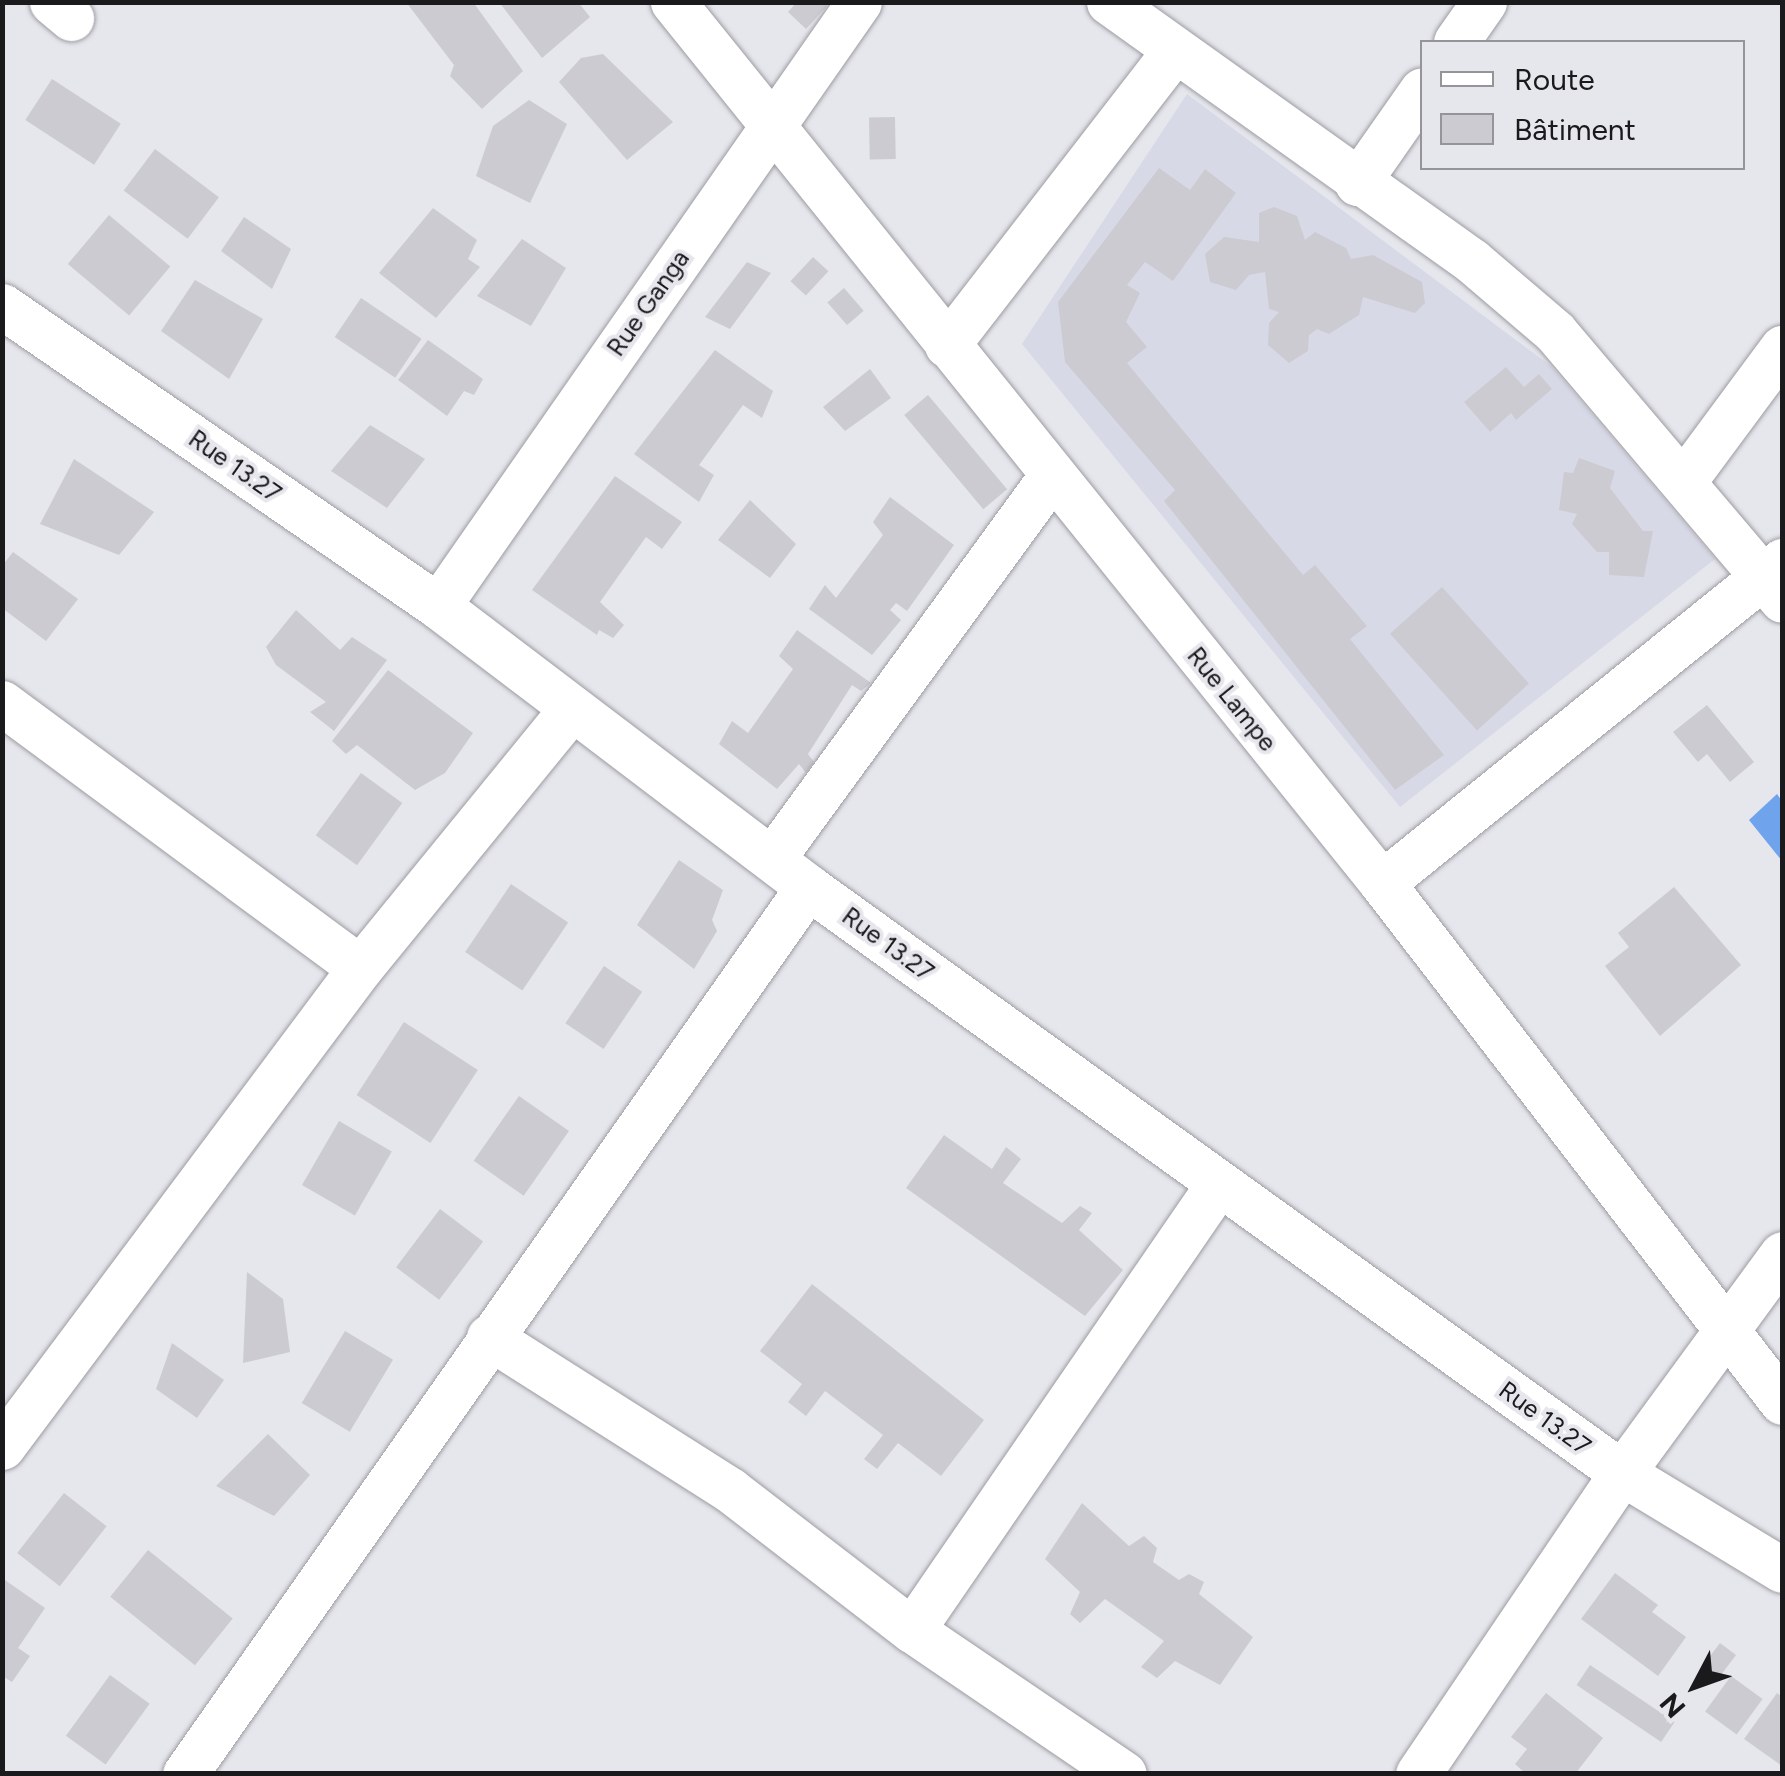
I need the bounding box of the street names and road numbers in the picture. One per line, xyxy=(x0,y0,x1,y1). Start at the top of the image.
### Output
street label: Rue Ganga xyxy=(601,244,695,362)
street label: Rue 13.27 xyxy=(183,423,287,509)
street label: Rue Lampe xyxy=(1181,641,1283,757)
street label: Rue 13.27 xyxy=(836,901,940,987)
street label: Rue 13.27 xyxy=(1493,1375,1597,1461)

